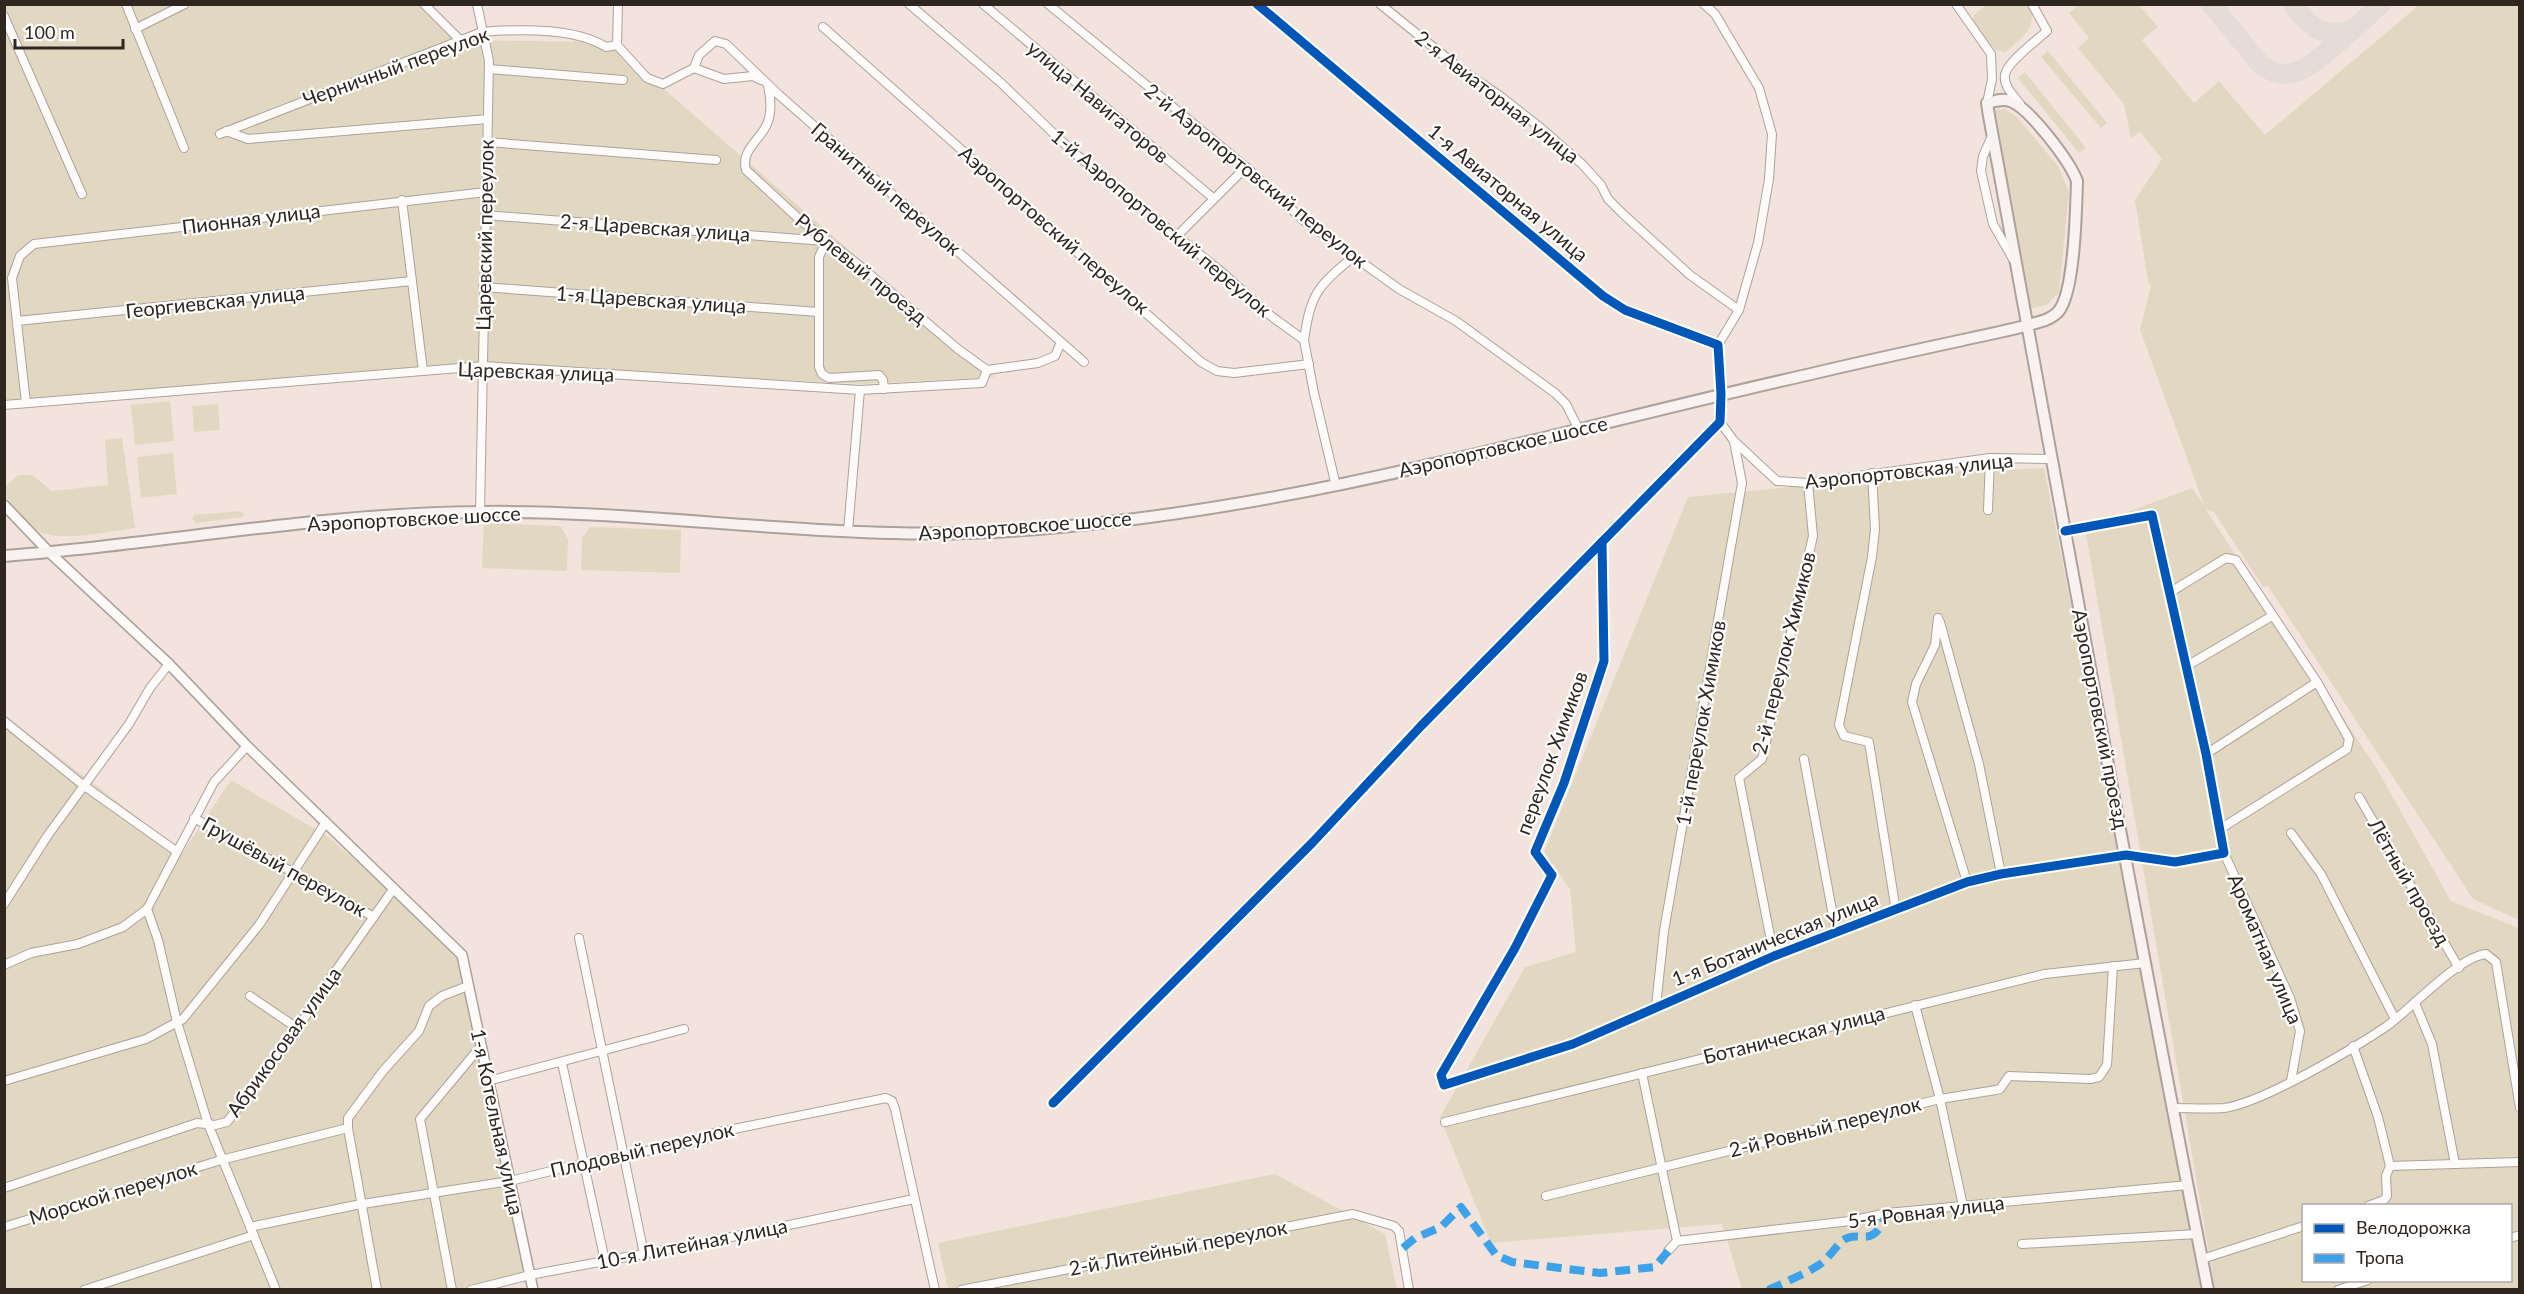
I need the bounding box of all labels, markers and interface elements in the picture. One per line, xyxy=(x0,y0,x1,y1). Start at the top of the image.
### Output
scale bar xyxy=(15,12,123,50)
text: 100 m xyxy=(24,21,75,43)
street label: Черничный переулок xyxy=(299,21,493,111)
street label: 2-я Авиаторная улица xyxy=(1411,25,1584,168)
street label: улица Навигаторов xyxy=(1023,35,1174,168)
street label: 2-й Аэропортовский переулок xyxy=(1140,78,1373,273)
street label: Гранитный переулок xyxy=(807,117,967,260)
street label: 1-я Авиаторная улица xyxy=(1424,118,1594,266)
street label: 1-й Аэропортовский переулок xyxy=(1046,124,1276,322)
street label: Царевский переулок xyxy=(470,138,498,331)
street label: Аэропортовский переулок xyxy=(954,141,1154,319)
street label: Пионная улица xyxy=(180,198,322,238)
street label: 2-я Царевская улица xyxy=(559,208,751,246)
street label: Рублевый проезд xyxy=(791,208,932,329)
street label: Георгиевская улица xyxy=(124,280,306,322)
street label: 1-я Царевская улица xyxy=(555,280,747,318)
street label: Царевская улица xyxy=(457,356,615,386)
street label: Аэропортовское шоссе xyxy=(1396,410,1610,482)
street label: Аэропортовская улица xyxy=(1803,447,2014,493)
street label: Аэропортовское шоссе xyxy=(307,500,521,536)
street label: Аэропортовское шоссе xyxy=(917,506,1132,544)
street label: 2-й переулок Химиков xyxy=(1746,549,1820,757)
street label: Аэропортовский проезд xyxy=(2068,607,2134,831)
street label: 1-й переулок Химиков xyxy=(1670,618,1730,827)
street label: переулок Химиков xyxy=(1510,668,1592,838)
street label: Грушёвый переулок xyxy=(198,811,371,921)
street label: Лётный проезд xyxy=(2363,813,2456,949)
street label: Ароматная улица xyxy=(2223,870,2308,1027)
street label: 1-я Ботаническая улица xyxy=(1668,886,1881,990)
street label: Абрикосовая улица xyxy=(221,962,345,1121)
street label: Ботаническая улица xyxy=(1700,1000,1887,1068)
street label: 1-я Котельная улица xyxy=(466,1026,529,1217)
street label: 2-й Ровный переулок xyxy=(1726,1090,1924,1161)
street label: Плодовый переулок xyxy=(548,1116,737,1182)
street label: Морской переулок xyxy=(26,1155,200,1229)
street label: 5-я Ровная улица xyxy=(1846,1189,2006,1233)
legend xyxy=(2302,1204,2512,1282)
street label: 10-я Литейная улица xyxy=(594,1213,789,1273)
street label: 2-й Литейный переулок xyxy=(1067,1214,1290,1280)
text: Велодорожка xyxy=(2356,1216,2471,1238)
text: Тропа xyxy=(2356,1246,2404,1268)

